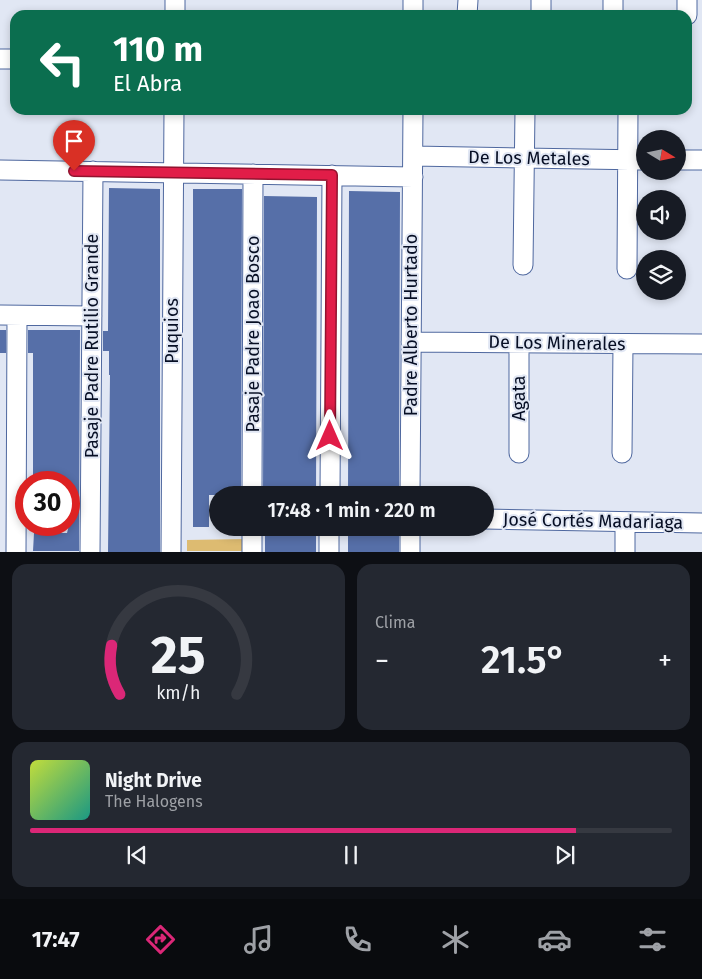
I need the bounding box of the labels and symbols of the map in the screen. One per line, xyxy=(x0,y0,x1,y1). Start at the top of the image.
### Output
pin xyxy=(53,120,95,171)
north arrow xyxy=(636,130,686,180)
street label: De Los Metales xyxy=(468,146,590,170)
street label: Pasaje Padre Rutilio Grande xyxy=(81,234,103,458)
street label: Padre Alberto Hurtado xyxy=(400,234,422,416)
street label: Pasaje Padre Joao Bosco xyxy=(242,235,264,433)
street label: Puquios xyxy=(161,298,183,364)
street label: De Los Minerales xyxy=(488,331,626,355)
street label: Agata xyxy=(508,375,530,421)
position arrow xyxy=(303,409,355,461)
speed limit sign: 30 xyxy=(15,471,80,536)
street label: José Cortés Madariaga xyxy=(503,508,683,534)

